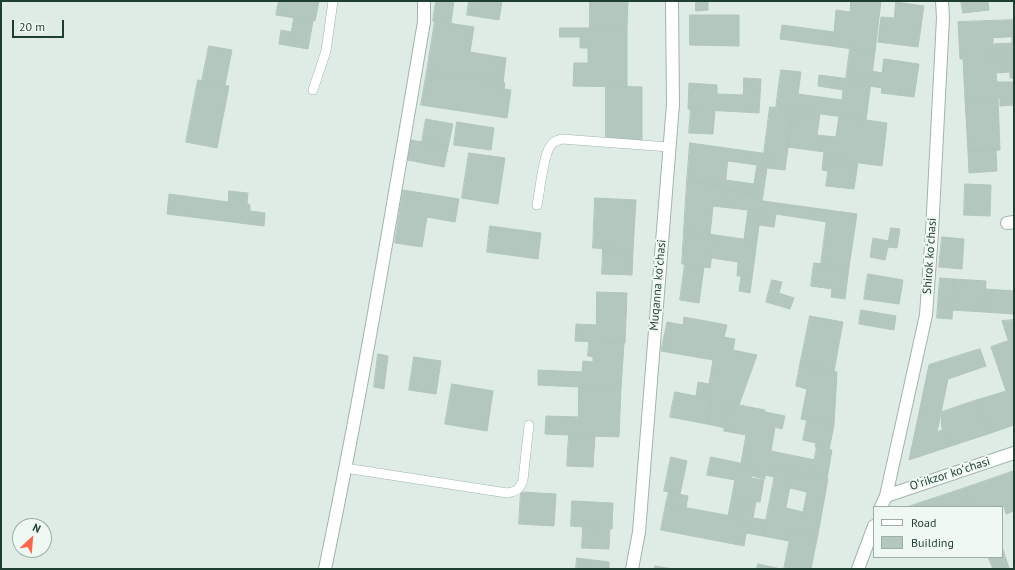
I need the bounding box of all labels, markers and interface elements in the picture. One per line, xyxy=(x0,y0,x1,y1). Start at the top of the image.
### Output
scale bar xyxy=(14,12,66,38)
text: 20 m xyxy=(19,19,45,34)
street label: Shirok koʻchasi xyxy=(920,217,940,295)
street label: Muqanna koʻchasi xyxy=(647,239,669,331)
street label: Oʻrikzor koʻchasi xyxy=(908,454,992,494)
legend xyxy=(873,506,1003,558)
text: Road xyxy=(911,515,936,530)
north arrow xyxy=(12,518,52,558)
text: N xyxy=(30,520,43,536)
text: Building xyxy=(911,535,954,550)

